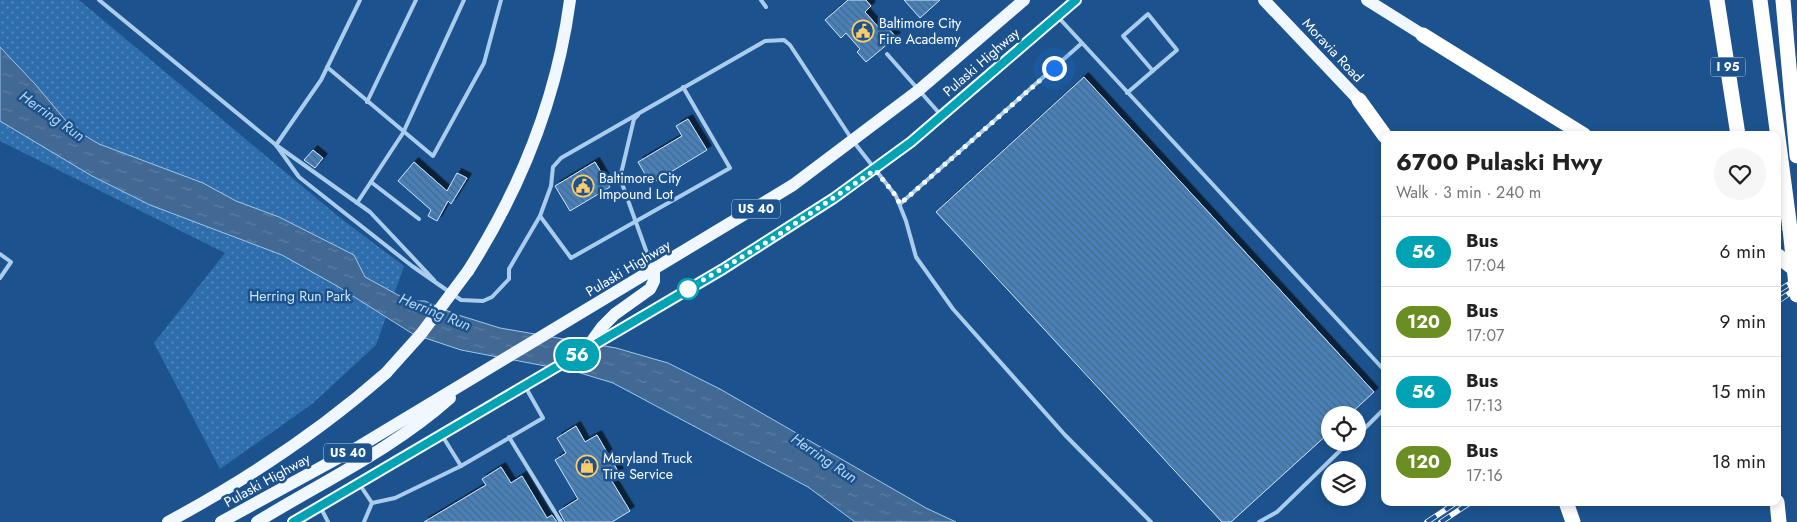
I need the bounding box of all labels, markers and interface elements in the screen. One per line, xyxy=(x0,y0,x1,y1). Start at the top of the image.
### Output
place label: Baltimore City Fire Academy xyxy=(879,13,962,49)
street label: Moravia Road xyxy=(1298,13,1368,87)
public building icon: Baltimore City Fire Academy xyxy=(851,19,875,43)
street label: Pulaski Highway xyxy=(938,23,1024,101)
your location xyxy=(1042,56,1067,81)
road number: I 95 xyxy=(1710,58,1746,76)
water label: Herring Run xyxy=(15,85,89,147)
text: 6700 Pulaski Hwy xyxy=(1396,144,1602,179)
button: heart xyxy=(1714,148,1766,200)
place label: Baltimore City Impound Lot xyxy=(599,168,682,204)
public building icon: Baltimore City Impound Lot xyxy=(571,174,595,198)
text: Walk · 3 min · 240 m xyxy=(1396,181,1541,204)
road number: US 40 xyxy=(732,200,780,218)
text: Bus xyxy=(1466,227,1498,254)
street label: Pulaski Highway xyxy=(582,234,675,301)
text: 6 min xyxy=(1720,238,1766,265)
text: 56 xyxy=(1412,239,1435,265)
text: 17:04 xyxy=(1466,254,1505,277)
unlabelled marker xyxy=(677,278,699,300)
park label: Herring Run Park xyxy=(249,286,352,306)
water label: Herring Run xyxy=(396,288,474,336)
text: Bus xyxy=(1466,297,1498,324)
text: 9 min xyxy=(1720,308,1766,335)
text: 120 xyxy=(1407,309,1440,335)
text: 17:07 xyxy=(1466,324,1504,347)
line badge: 56 xyxy=(554,339,600,371)
text: 56 xyxy=(565,342,589,368)
text: Bus xyxy=(1466,367,1498,394)
text: 15 min xyxy=(1711,378,1766,405)
text: 56 xyxy=(1412,379,1435,405)
text: 17:13 xyxy=(1466,394,1502,417)
map controls xyxy=(1321,406,1366,506)
button: locate xyxy=(1321,406,1366,451)
water label: Herring Run xyxy=(787,428,861,488)
text: Bus xyxy=(1466,437,1498,464)
road number: US 40 xyxy=(324,443,372,462)
street label: Pulaski Highway xyxy=(220,448,314,512)
place label: Maryland Truck Tire Service xyxy=(603,448,693,484)
text: 18 min xyxy=(1712,448,1766,475)
text: 120 xyxy=(1407,449,1440,475)
shop icon: Maryland Truck Tire Service xyxy=(575,454,599,478)
button: layers xyxy=(1321,461,1366,506)
text: 17:16 xyxy=(1466,464,1503,487)

